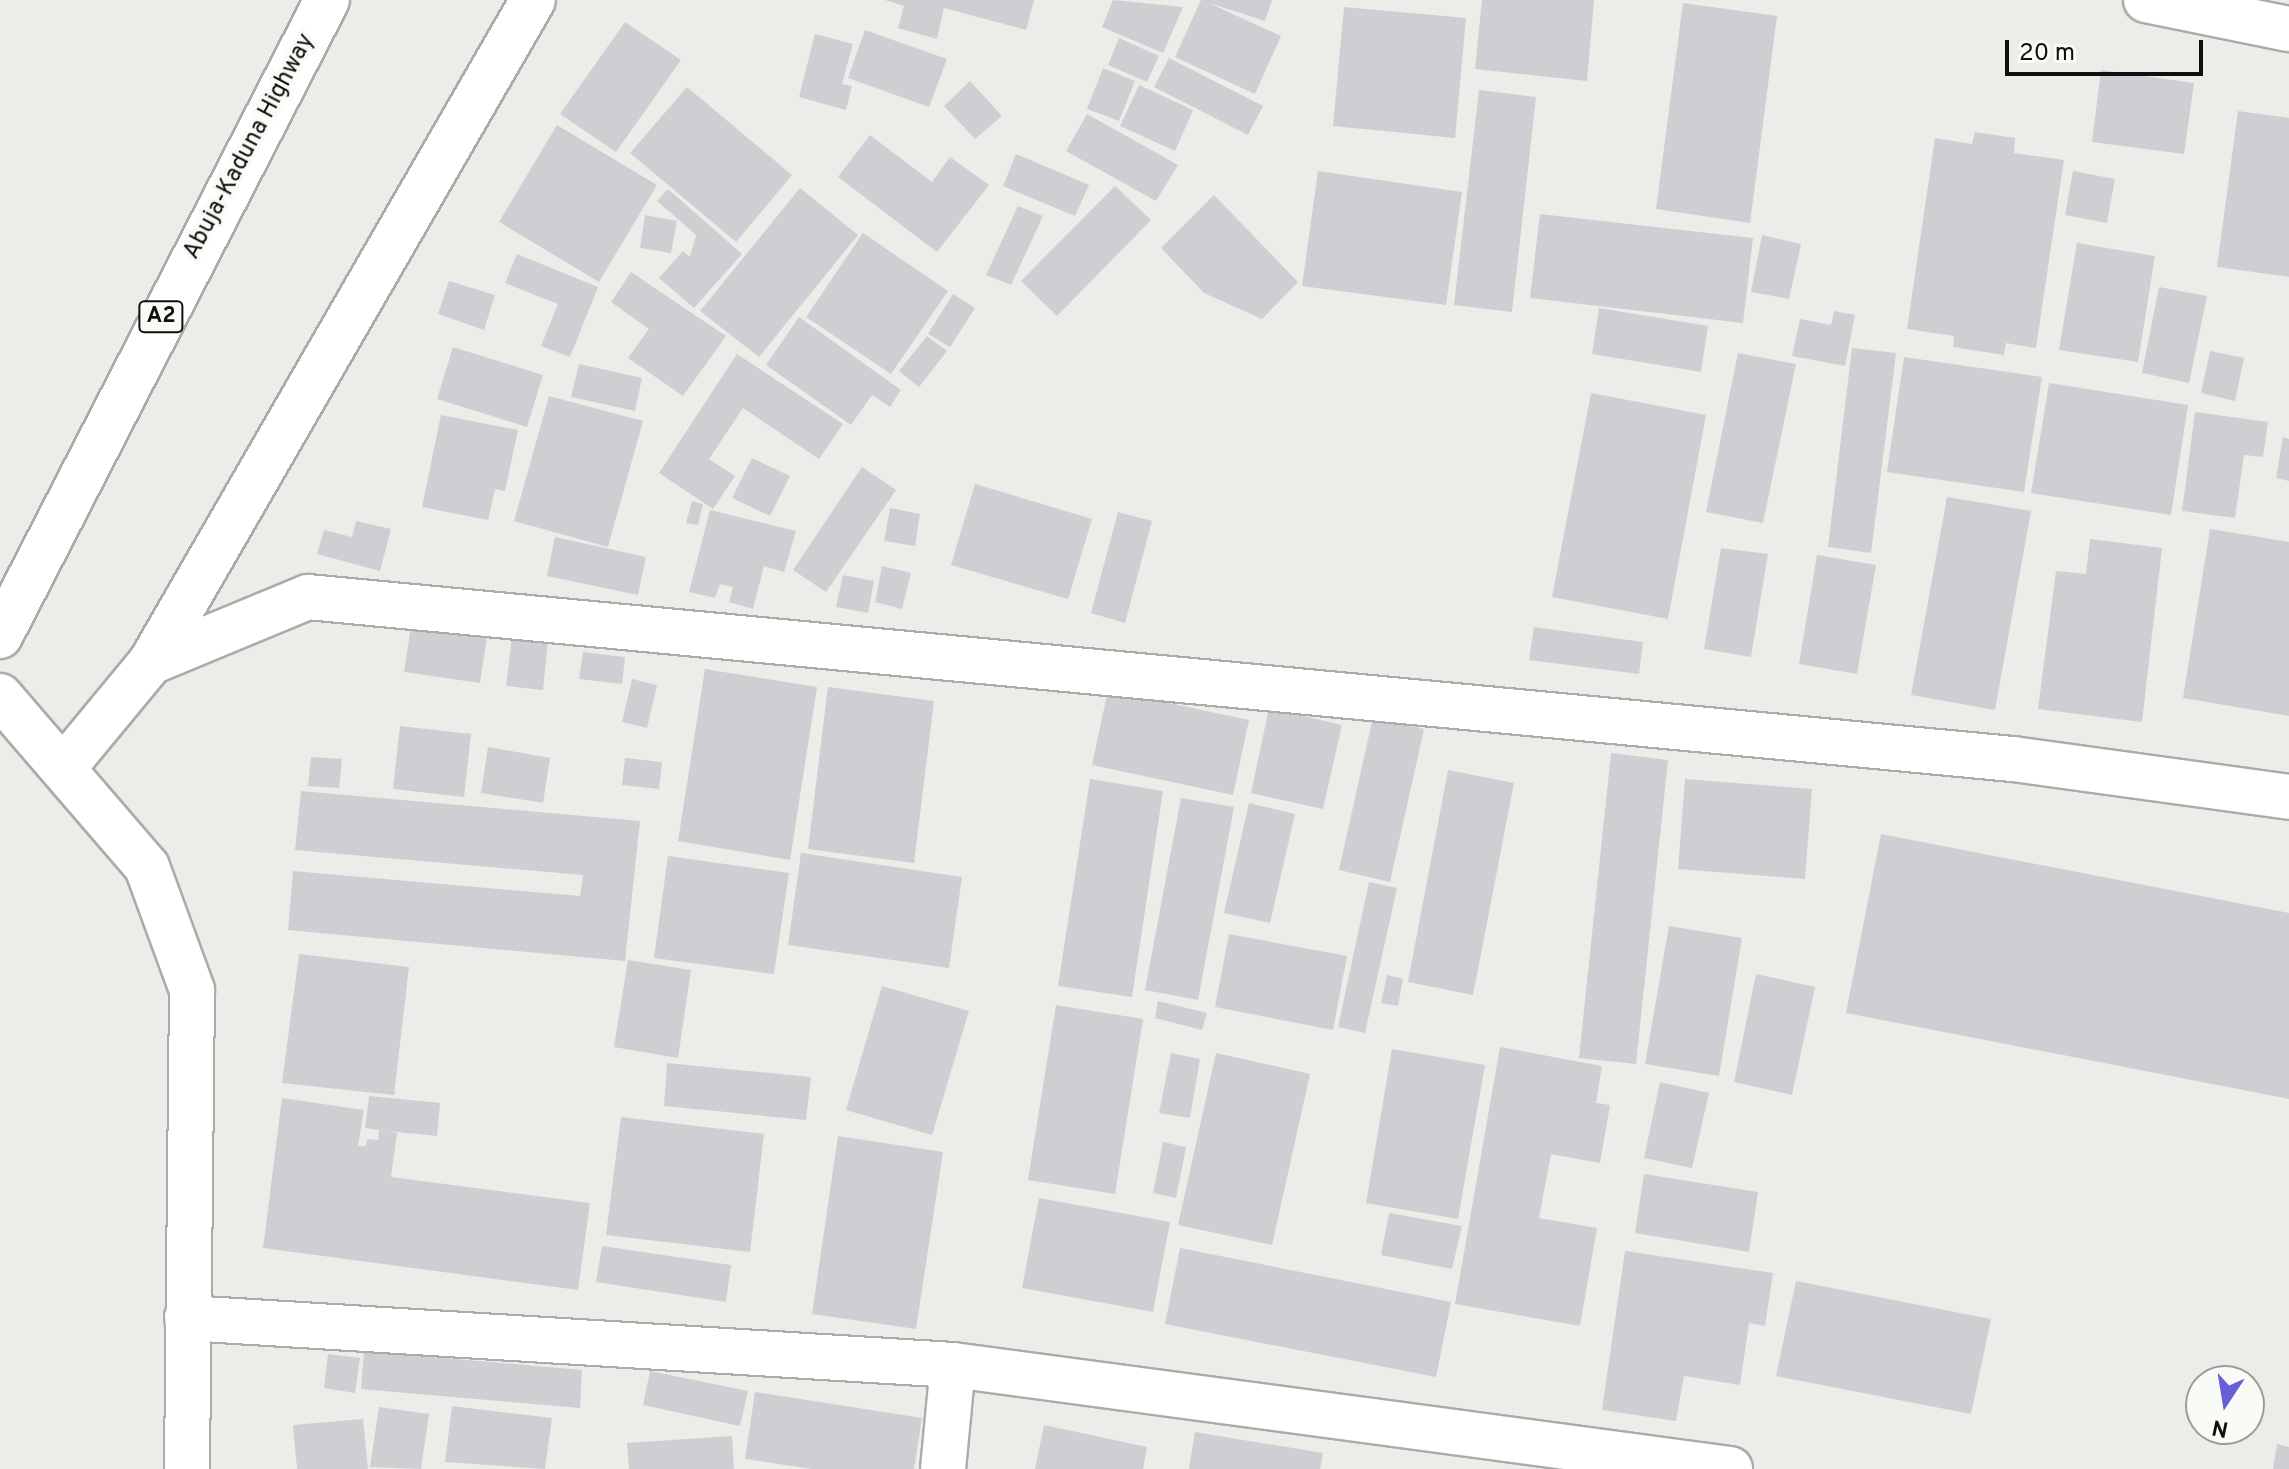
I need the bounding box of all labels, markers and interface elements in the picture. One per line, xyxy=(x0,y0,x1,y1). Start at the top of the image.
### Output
scale bar xyxy=(2009,24,2207,74)
street label: Abuja-Kaduna Highway xyxy=(178,29,322,265)
text: 20 m xyxy=(2019,39,2075,69)
road number: A2 xyxy=(137,299,185,335)
north arrow xyxy=(2185,1365,2265,1445)
text: N xyxy=(2210,1412,2231,1442)

